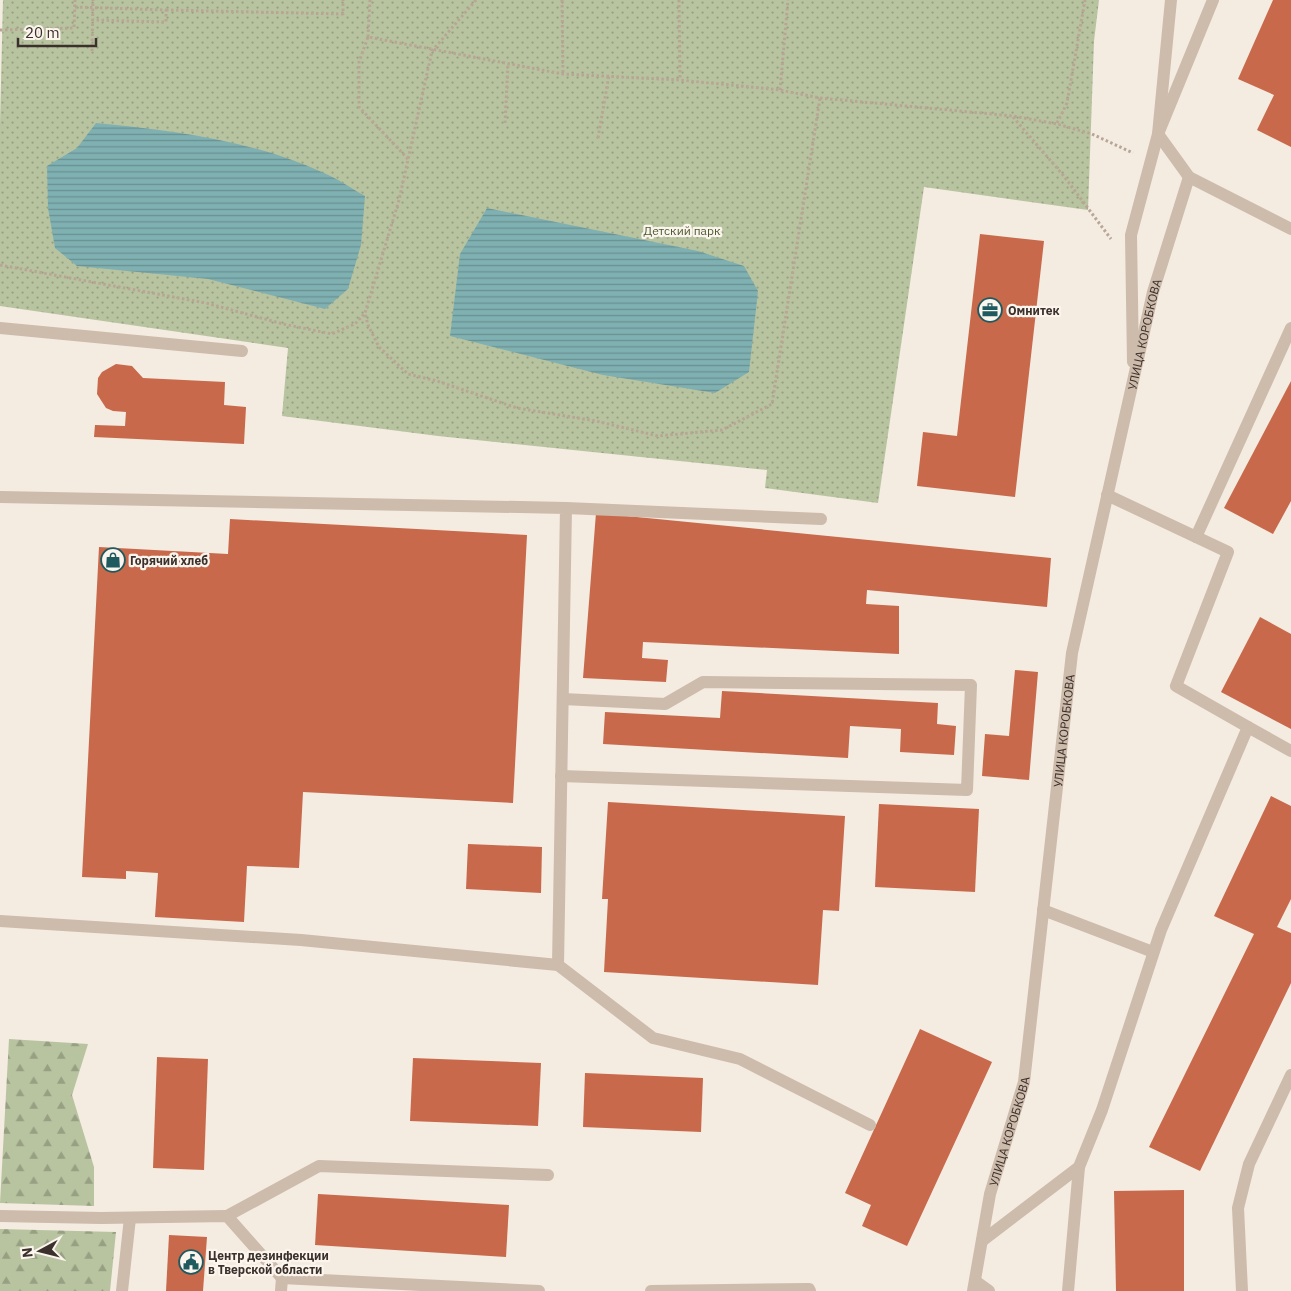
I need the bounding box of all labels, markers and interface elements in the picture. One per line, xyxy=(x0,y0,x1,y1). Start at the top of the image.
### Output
scale bar xyxy=(18,15,95,47)
text: 20 m xyxy=(25,23,60,42)
park label: Детский парк xyxy=(643,223,721,238)
street label: УЛИЦА КОРОБКОВА xyxy=(1124,276,1164,391)
office icon: Омнитек xyxy=(977,297,1003,323)
place label: Омнитек xyxy=(1008,303,1060,318)
shop icon: Горячий хлеб xyxy=(100,547,126,573)
place label: Горячий хлеб xyxy=(130,553,208,568)
street label: УЛИЦА КОРОБКОВА xyxy=(1050,673,1077,788)
street label: УЛИЦА КОРОБКОВА xyxy=(985,1076,1032,1188)
north arrow xyxy=(15,1226,65,1276)
text: N xyxy=(18,1246,37,1259)
place label: Центр дезинфекции в Тверской области xyxy=(208,1248,329,1277)
public building icon: Центр дезинфекции в Тверской области xyxy=(178,1249,204,1275)

